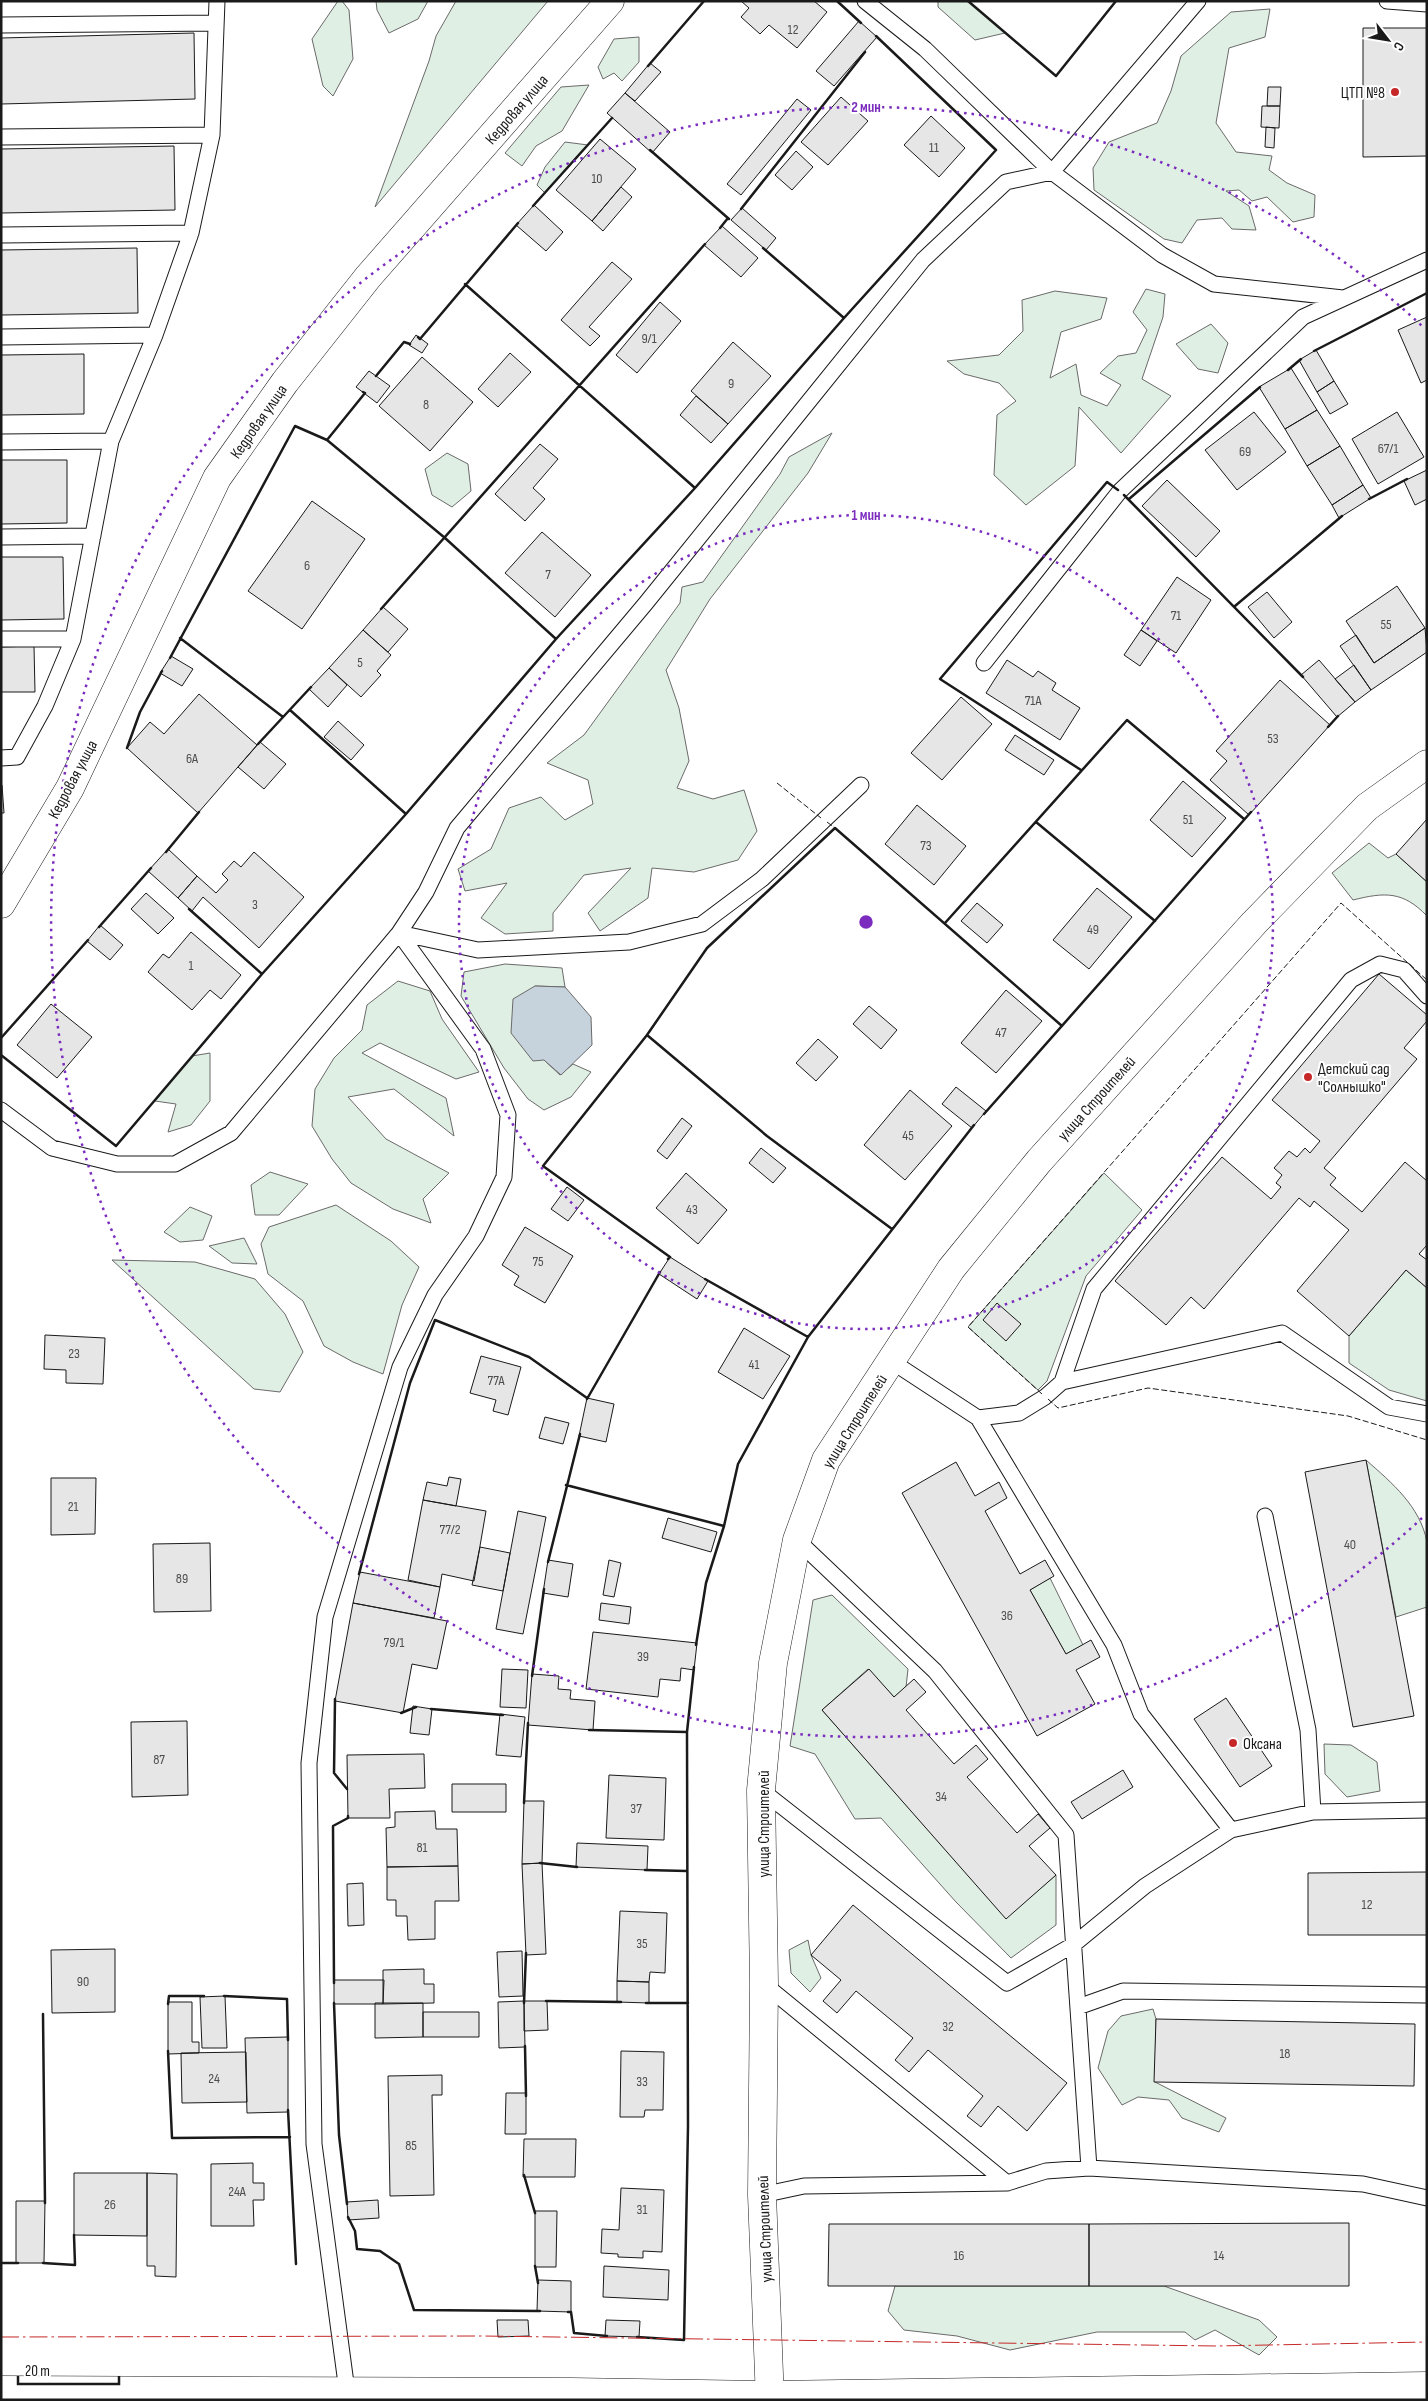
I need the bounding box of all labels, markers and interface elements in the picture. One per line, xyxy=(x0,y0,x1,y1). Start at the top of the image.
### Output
north arrow xyxy=(1363,15,1413,65)
house number: 12 xyxy=(788,21,799,38)
text: С xyxy=(1390,39,1408,54)
street label: Кедровая улица xyxy=(482,71,553,149)
place label: ЦТП №8 xyxy=(1341,84,1385,103)
marker: ЦТП №8 xyxy=(1389,86,1401,98)
text: 2 мин xyxy=(851,98,881,117)
house number: 11 xyxy=(929,139,939,156)
house number: 10 xyxy=(591,170,603,187)
house number: 9/1 xyxy=(641,330,657,347)
house number: 9 xyxy=(728,375,734,392)
street label: Кедровая улица xyxy=(227,381,292,463)
house number: 8 xyxy=(423,396,429,413)
house number: 67/1 xyxy=(1378,440,1398,457)
house number: 69 xyxy=(1239,443,1251,460)
text: 1 мин xyxy=(851,506,881,525)
house number: 6 xyxy=(304,557,310,574)
house number: 7 xyxy=(545,566,551,583)
house number: 71 xyxy=(1171,607,1181,624)
house number: 55 xyxy=(1380,616,1392,633)
house number: 5 xyxy=(357,654,363,671)
house number: 71А xyxy=(1025,692,1042,709)
house number: 53 xyxy=(1267,730,1279,747)
street label: Кедровая улица xyxy=(45,737,102,822)
house number: 6А xyxy=(186,750,199,767)
house number: 51 xyxy=(1183,811,1193,828)
house number: 73 xyxy=(920,837,932,854)
house number: 3 xyxy=(252,896,258,913)
centre of rings xyxy=(857,913,875,931)
house number: 49 xyxy=(1087,921,1099,938)
house number: 1 xyxy=(189,957,194,974)
house number: 47 xyxy=(995,1024,1007,1041)
street label: улица Строителей xyxy=(1054,1053,1140,1145)
place label: Детский сад "Солнышко" xyxy=(1318,1060,1390,1097)
marker: Детский сад "Солнышко" xyxy=(1302,1071,1314,1083)
house number: 45 xyxy=(902,1127,914,1144)
house number: 43 xyxy=(686,1201,698,1218)
house number: 75 xyxy=(532,1253,544,1270)
house number: 23 xyxy=(68,1345,80,1362)
house number: 41 xyxy=(749,1356,759,1373)
street label: улица Строителей xyxy=(819,1371,892,1472)
house number: 77А xyxy=(488,1372,505,1389)
house number: 21 xyxy=(68,1498,78,1515)
house number: 77/2 xyxy=(440,1521,461,1538)
house number: 40 xyxy=(1344,1536,1356,1553)
house number: 89 xyxy=(176,1570,188,1587)
house number: 36 xyxy=(1001,1607,1013,1624)
house number: 79/1 xyxy=(384,1634,404,1651)
house number: 39 xyxy=(637,1648,649,1665)
place label: Оксана xyxy=(1243,1735,1282,1754)
marker: Оксана xyxy=(1227,1737,1239,1749)
house number: 87 xyxy=(153,1751,165,1768)
street label: улица Строителей xyxy=(755,1770,774,1878)
house number: 34 xyxy=(935,1788,947,1805)
house number: 37 xyxy=(630,1800,642,1817)
house number: 81 xyxy=(416,1839,428,1856)
house number: 12 xyxy=(1362,1896,1373,1913)
house number: 35 xyxy=(636,1935,648,1952)
house number: 90 xyxy=(77,1973,89,1990)
house number: 32 xyxy=(942,2018,954,2035)
house number: 18 xyxy=(1279,2045,1291,2062)
house number: 24 xyxy=(208,2070,220,2087)
house number: 33 xyxy=(636,2073,648,2090)
house number: 85 xyxy=(405,2137,417,2154)
street label: улица Строителей xyxy=(754,2175,777,2283)
house number: 24А xyxy=(228,2183,247,2200)
house number: 26 xyxy=(104,2196,116,2213)
house number: 31 xyxy=(637,2201,647,2218)
house number: 16 xyxy=(953,2247,965,2264)
house number: 14 xyxy=(1214,2247,1225,2264)
scale bar xyxy=(18,2354,119,2386)
text: 20 m xyxy=(25,2362,50,2381)

